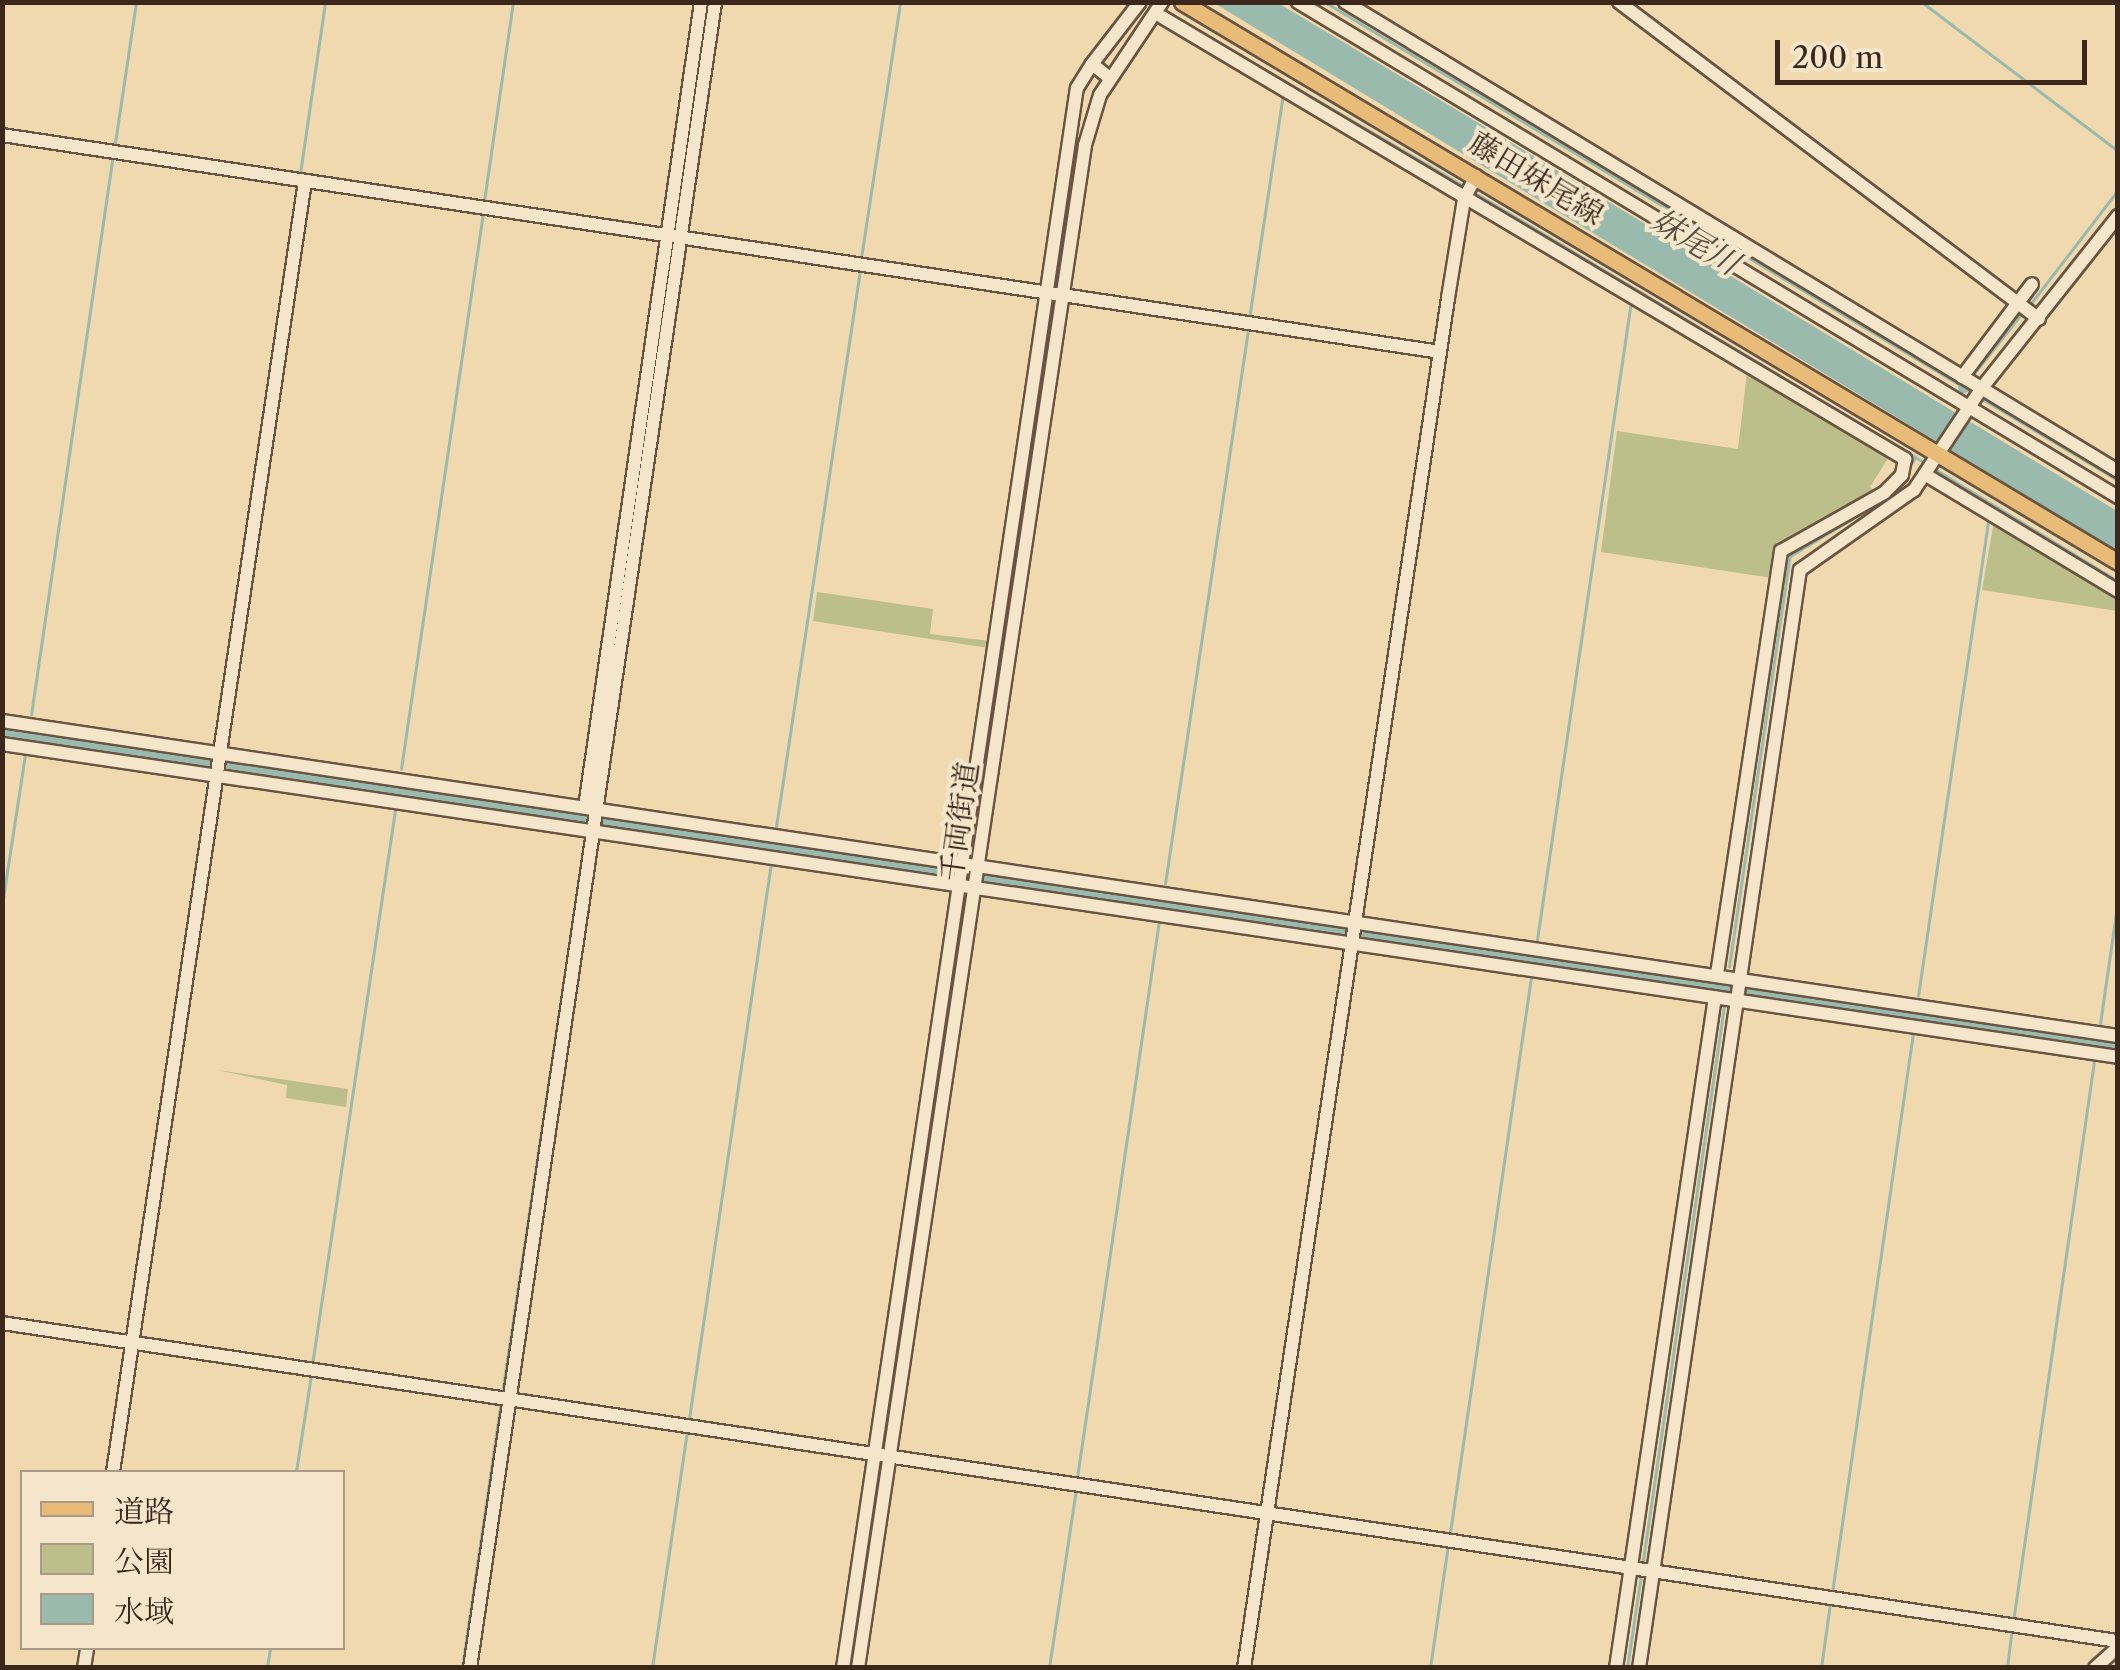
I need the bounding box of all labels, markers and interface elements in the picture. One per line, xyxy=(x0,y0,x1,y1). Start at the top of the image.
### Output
scale bar xyxy=(1780,20,2092,82)
text: 200 m xyxy=(1792,39,1883,76)
street label: 藤田妹尾線 xyxy=(1462,125,1610,233)
water label: 妹尾川 xyxy=(1644,201,1746,283)
street label: 千両街道 xyxy=(934,760,986,884)
legend xyxy=(20,1470,345,1650)
text: 道路 xyxy=(114,1493,174,1530)
text: 公園 xyxy=(114,1543,174,1580)
text: 水域 xyxy=(114,1593,174,1630)

